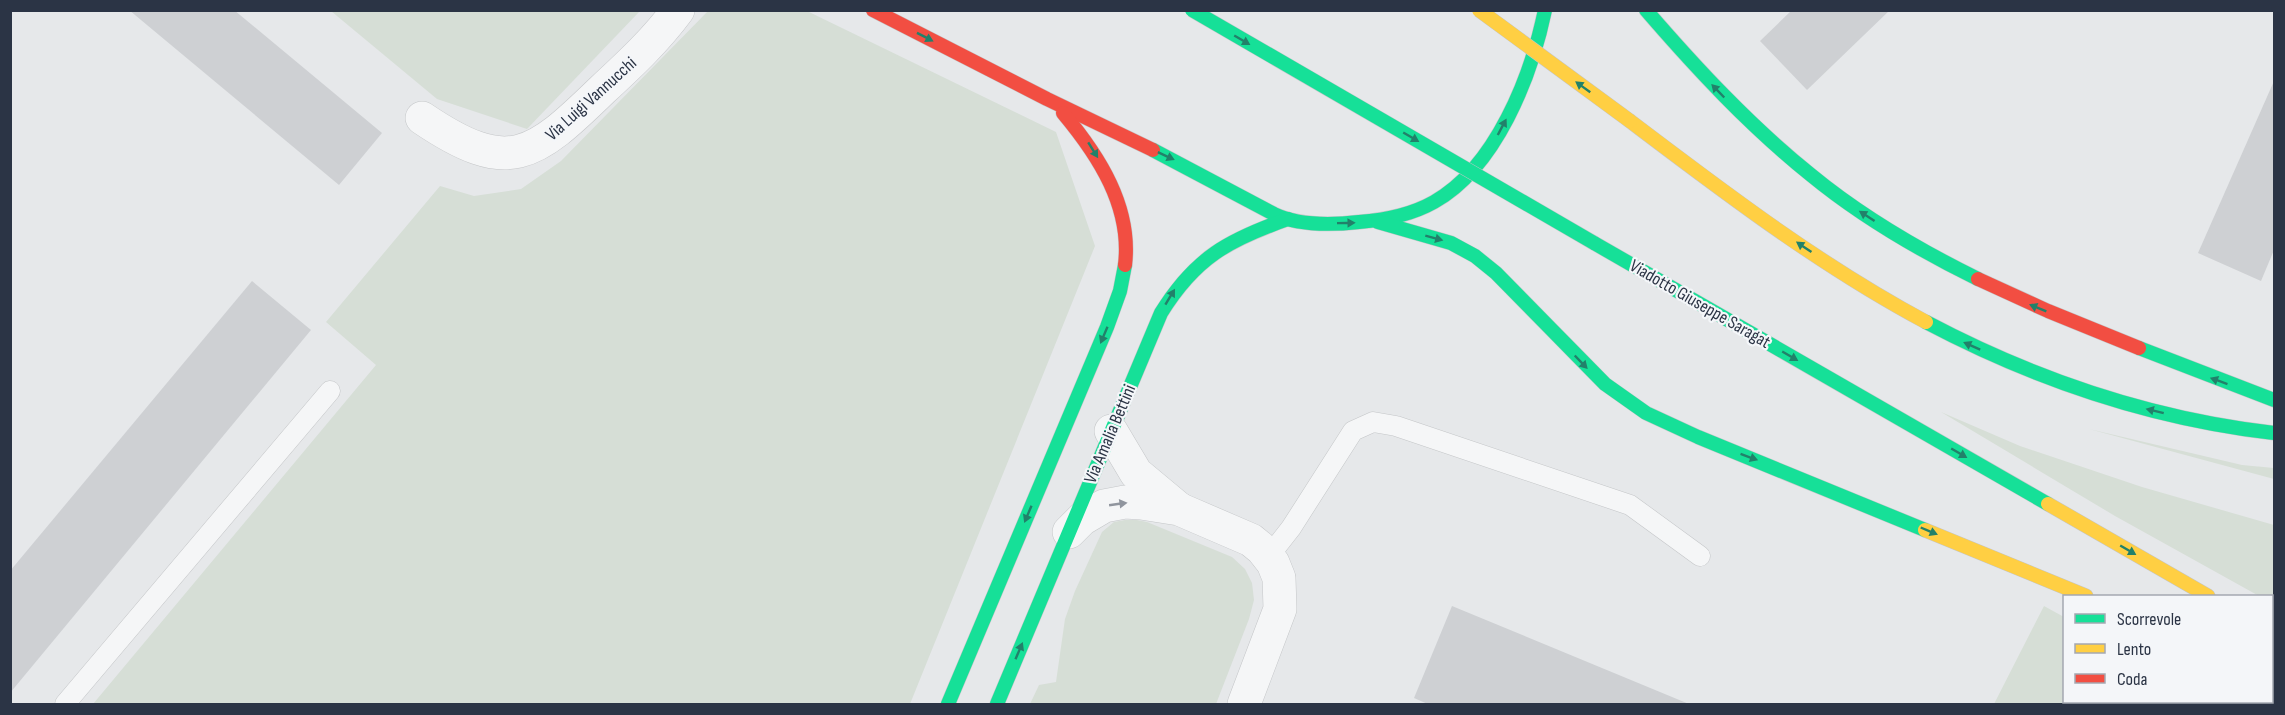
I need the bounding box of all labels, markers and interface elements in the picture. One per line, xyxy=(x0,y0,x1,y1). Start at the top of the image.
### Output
one-way arrow xyxy=(917,32,934,42)
one-way arrow xyxy=(1234,34,1250,45)
street label: Via Luigi Vannucchi xyxy=(541,53,641,145)
one-way arrow xyxy=(1575,81,1590,93)
one-way arrow xyxy=(1711,83,1725,98)
one-way arrow xyxy=(1497,118,1507,135)
one-way arrow xyxy=(1403,132,1420,142)
one-way arrow xyxy=(1087,142,1098,158)
one-way arrow xyxy=(1158,152,1175,161)
one-way arrow xyxy=(1859,210,1875,221)
one-way arrow xyxy=(1336,218,1355,228)
one-way arrow xyxy=(1425,233,1443,243)
one-way arrow xyxy=(1796,241,1812,253)
street label: Viadotto Giuseppe Saragat xyxy=(1626,255,1774,353)
one-way arrow xyxy=(1164,289,1175,305)
one-way arrow xyxy=(2029,303,2047,313)
one-way arrow xyxy=(1099,326,1109,344)
one-way arrow xyxy=(1963,341,1980,350)
one-way arrow xyxy=(1782,350,1798,361)
one-way arrow xyxy=(1574,354,1588,369)
one-way arrow xyxy=(2210,375,2228,385)
street label: Via Amalia Bettini xyxy=(1080,381,1140,487)
one-way arrow xyxy=(2146,405,2164,415)
one-way arrow xyxy=(1951,448,1968,458)
one-way arrow xyxy=(1740,452,1758,462)
one-way arrow xyxy=(1109,499,1128,508)
one-way arrow xyxy=(1023,506,1033,524)
one-way arrow xyxy=(1920,527,1938,536)
one-way arrow xyxy=(2120,545,2137,555)
legend xyxy=(2063,595,2273,703)
text: Scorrevole xyxy=(2117,609,2181,630)
text: Lento xyxy=(2117,639,2151,660)
one-way arrow xyxy=(1014,641,1024,659)
text: Coda xyxy=(2117,669,2148,690)

